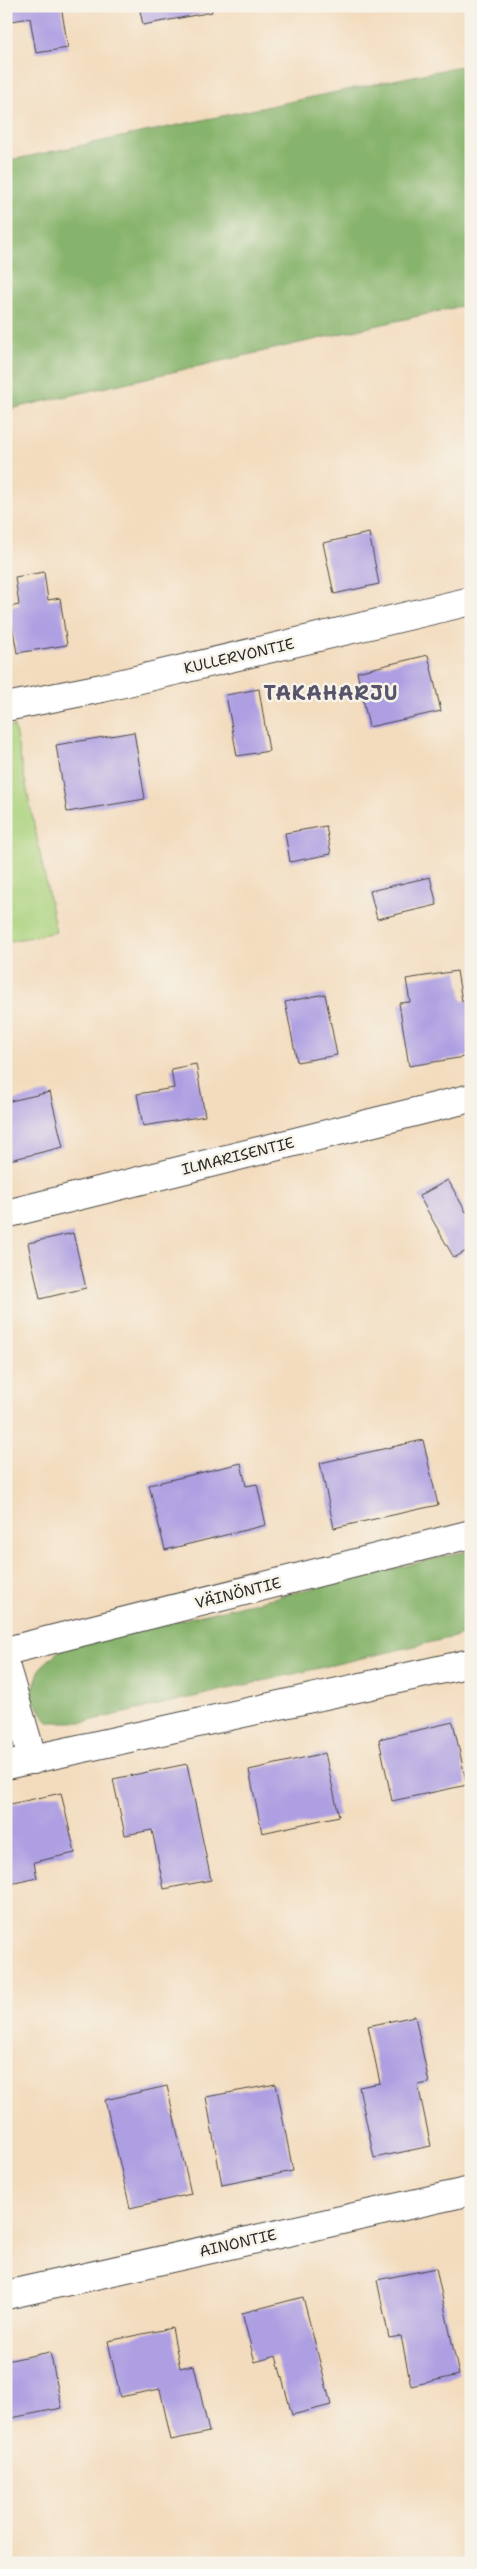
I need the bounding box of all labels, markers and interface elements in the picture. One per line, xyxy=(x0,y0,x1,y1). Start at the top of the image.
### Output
street label: KULLERVONTIE xyxy=(182,634,296,678)
district label: TAKAHARJU xyxy=(263,680,399,706)
street label: ILMARISENTIE xyxy=(180,1132,296,1180)
street label: VÄINÖNTIE xyxy=(193,1573,283,1613)
street label: AINONTIE xyxy=(197,2224,279,2262)

